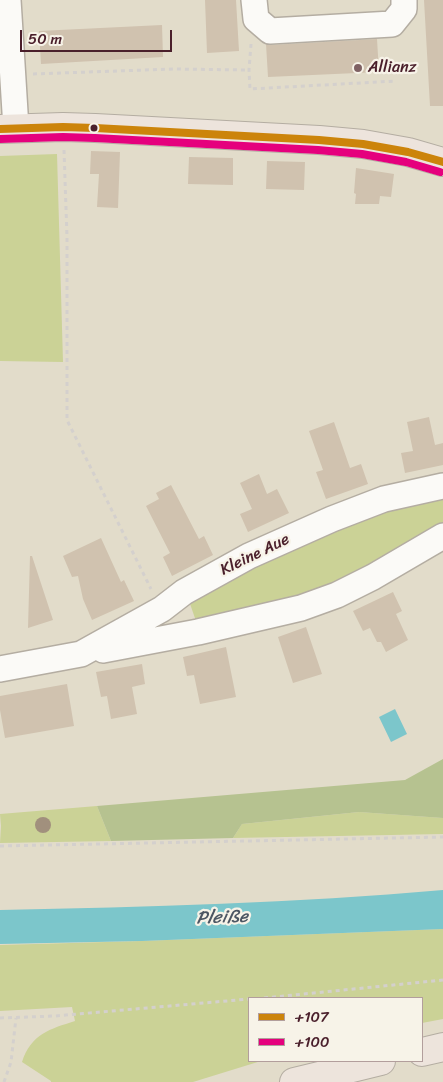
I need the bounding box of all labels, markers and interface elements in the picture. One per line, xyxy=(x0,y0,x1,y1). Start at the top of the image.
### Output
scale bar xyxy=(22,20,175,52)
text: 50 m xyxy=(28,26,62,52)
place label: Allianz xyxy=(368,58,416,78)
marker: Allianz xyxy=(352,62,364,74)
unlabelled marker xyxy=(89,123,99,133)
street label: Kleine Aue xyxy=(217,530,293,580)
water label: Pleiße xyxy=(196,906,248,930)
legend xyxy=(248,997,423,1062)
text: +107 xyxy=(295,1004,329,1030)
text: +100 xyxy=(295,1029,330,1055)

